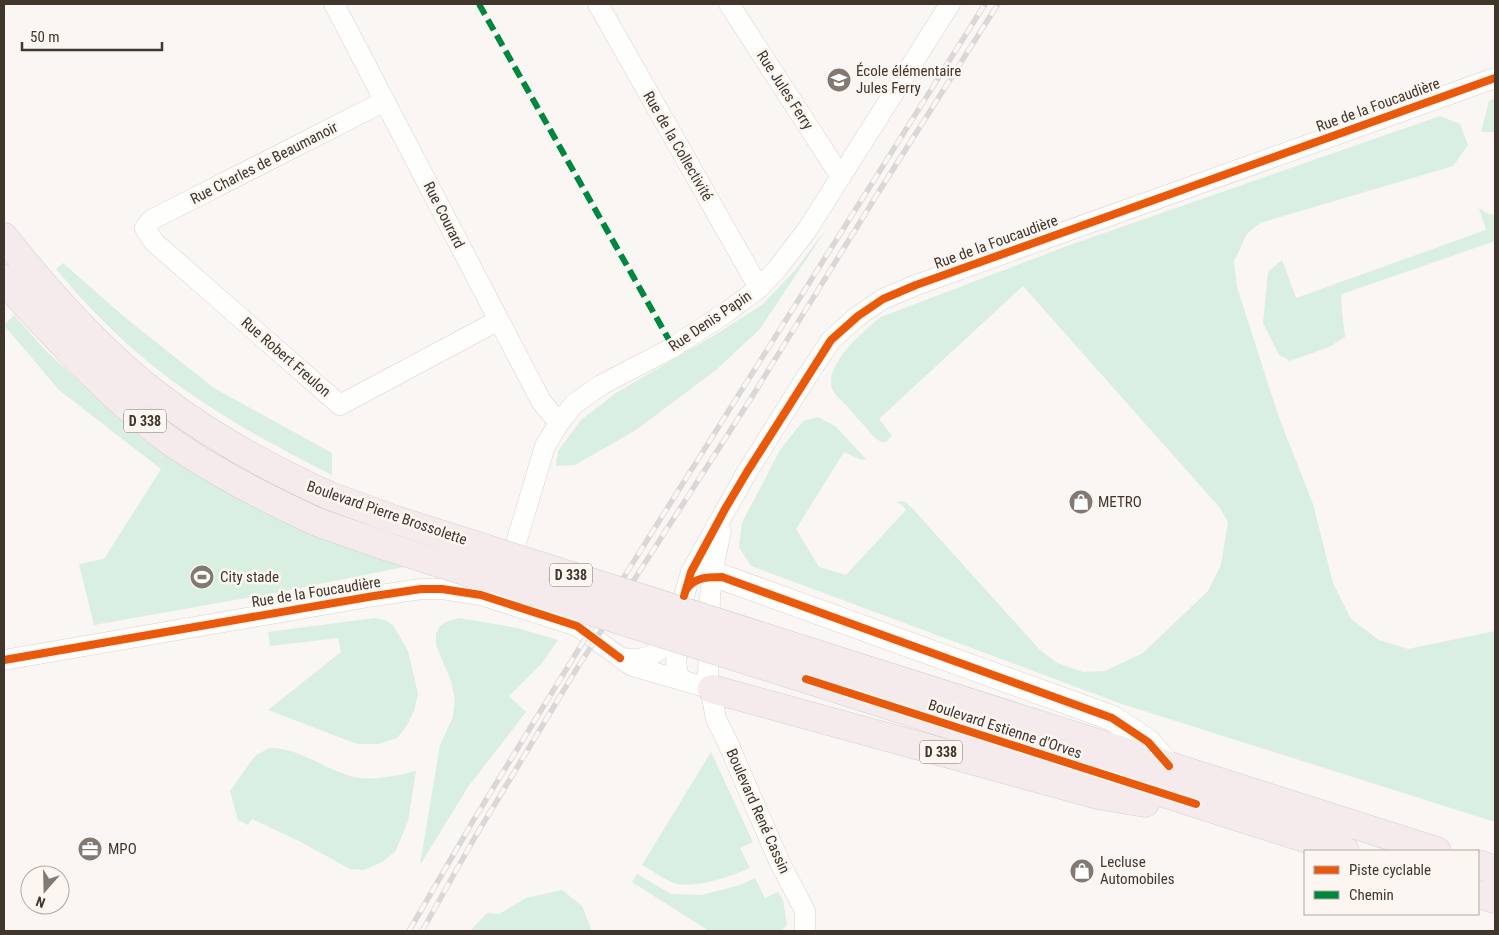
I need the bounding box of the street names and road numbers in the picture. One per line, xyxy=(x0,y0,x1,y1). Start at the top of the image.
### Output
street label: Rue Jules Ferry xyxy=(753,47,817,133)
street label: Rue de la Foucaudière xyxy=(1314,74,1442,136)
street label: Rue de la Collectivité xyxy=(639,88,717,204)
street label: Rue Charles de Beaumanoir xyxy=(187,118,341,208)
street label: Rue Courard xyxy=(420,179,468,251)
street label: Rue de la Foucaudière xyxy=(932,211,1060,273)
street label: Rue Denis Papin xyxy=(665,287,755,355)
street label: Rue Robert Freulon xyxy=(238,313,334,401)
road number: D 338 xyxy=(124,410,166,432)
street label: Boulevard Pierre Brossolette xyxy=(305,477,469,549)
road number: D 338 xyxy=(550,564,592,586)
street label: Rue de la Foucaudière xyxy=(250,573,382,611)
street label: Boulevard Estienne d'Orves xyxy=(926,696,1084,762)
road number: D 338 xyxy=(920,740,962,764)
street label: Boulevard René Cassin xyxy=(722,746,794,876)

